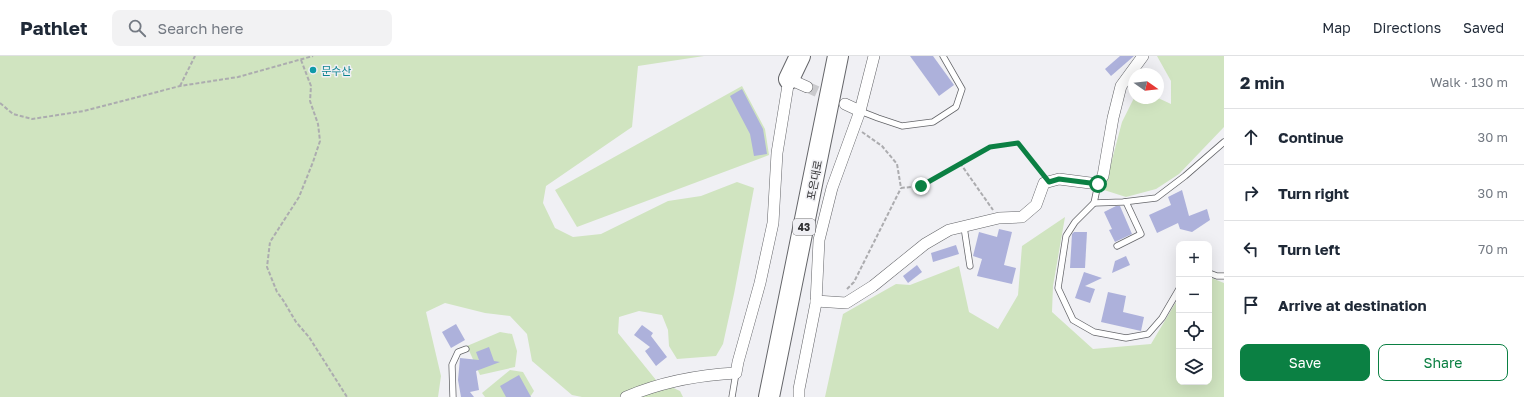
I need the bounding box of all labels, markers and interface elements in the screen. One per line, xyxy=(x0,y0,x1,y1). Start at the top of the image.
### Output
search box xyxy=(112,10,392,46)
text: Pathlet xyxy=(20,16,88,39)
icon: search xyxy=(126,17,148,39)
text: Search here xyxy=(158,19,244,37)
text: Map xyxy=(1322,19,1351,36)
text: Directions xyxy=(1373,19,1441,36)
text: Saved xyxy=(1463,19,1504,36)
place label: 문수산 xyxy=(321,64,351,77)
marker: 문수산 xyxy=(308,65,318,75)
north arrow xyxy=(1128,68,1164,104)
text: 2 min xyxy=(1240,72,1284,93)
text: Walk · 130 m xyxy=(1430,74,1508,90)
icon: ahead xyxy=(1240,126,1262,148)
text: Continue xyxy=(1278,128,1344,146)
text: 30 m xyxy=(1478,129,1508,145)
street label: 포은대로 xyxy=(804,159,824,201)
route start xyxy=(1089,175,1107,193)
route end xyxy=(912,177,930,195)
icon: right xyxy=(1240,182,1262,204)
text: Turn right xyxy=(1278,184,1349,202)
text: 30 m xyxy=(1478,185,1508,201)
road number: 43 xyxy=(793,219,815,235)
icon: left xyxy=(1240,238,1262,260)
text: Turn left xyxy=(1278,240,1340,258)
map controls xyxy=(1176,241,1212,385)
button: + xyxy=(1176,241,1212,277)
text: 70 m xyxy=(1478,241,1508,257)
button: − xyxy=(1176,277,1212,313)
icon: arrive xyxy=(1240,294,1262,316)
text: Arrive at destination xyxy=(1278,296,1427,314)
button: locate xyxy=(1176,313,1212,349)
button: Save xyxy=(1240,344,1370,381)
button: Share xyxy=(1378,344,1508,381)
button: layers xyxy=(1176,349,1212,385)

